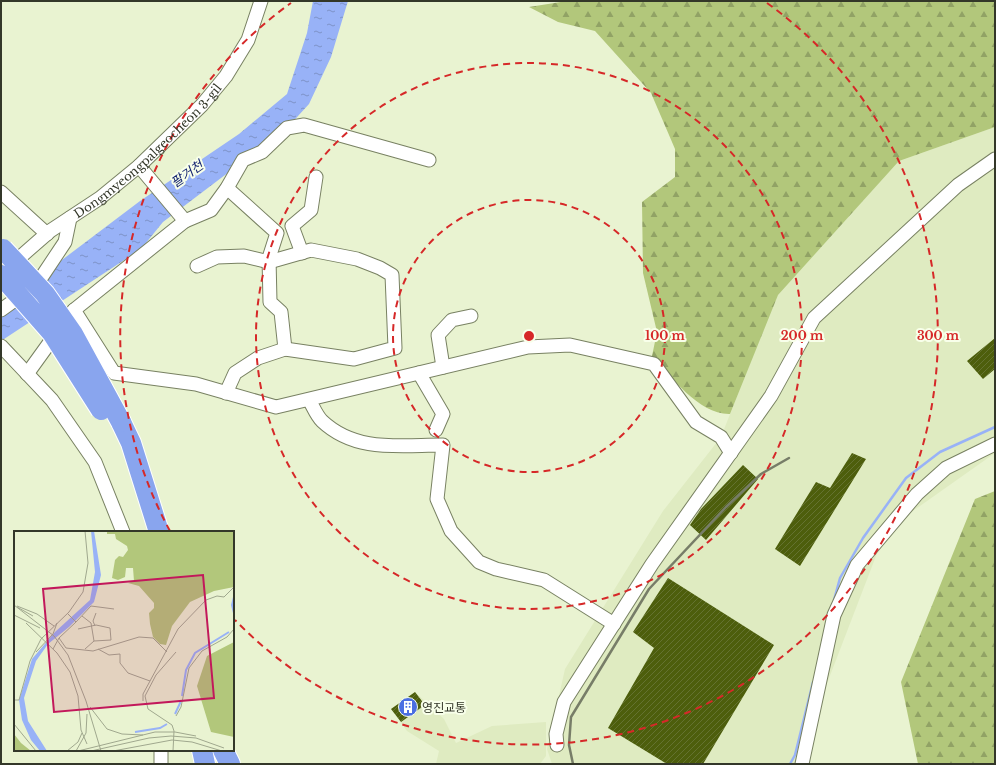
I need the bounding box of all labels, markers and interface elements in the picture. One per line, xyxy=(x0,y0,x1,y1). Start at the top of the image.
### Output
street label: Dongmyeongpalgeocheon 3-gil xyxy=(71,80,224,221)
water label: 팔거천 xyxy=(167,156,207,191)
text: 100 m xyxy=(645,328,686,343)
text: 200 m xyxy=(781,328,824,343)
text: 300 m xyxy=(917,328,960,343)
centre of rings xyxy=(522,329,536,343)
inset map xyxy=(14,531,234,751)
building icon: 영진교통 xyxy=(397,696,419,718)
place label: 영진교통 xyxy=(422,700,466,715)

